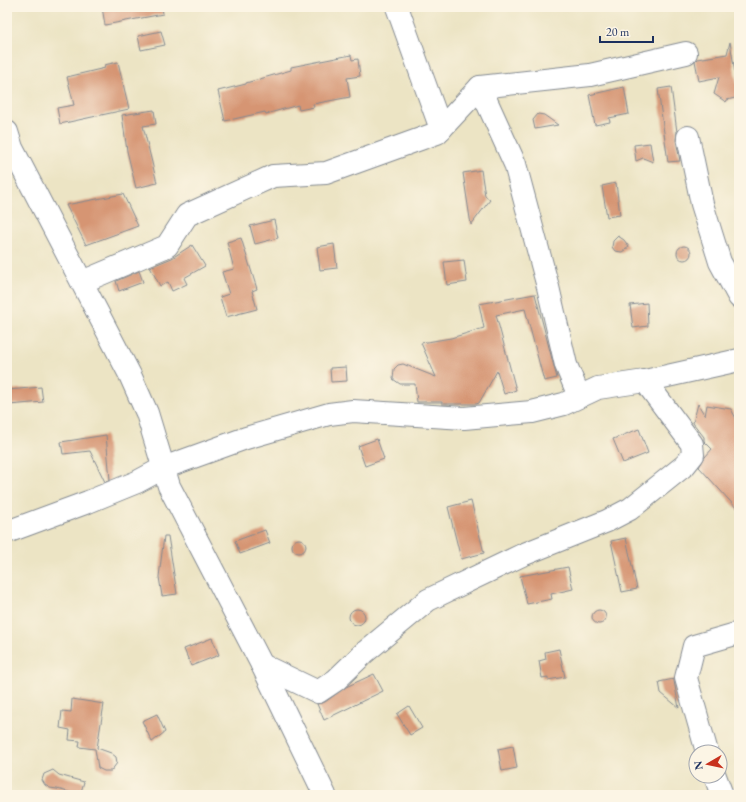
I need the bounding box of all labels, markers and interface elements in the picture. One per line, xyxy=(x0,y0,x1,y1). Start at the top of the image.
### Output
scale bar xyxy=(600,18,653,44)
text: 20 m xyxy=(606,24,630,40)
north arrow xyxy=(688,744,728,784)
text: N xyxy=(690,760,706,771)

